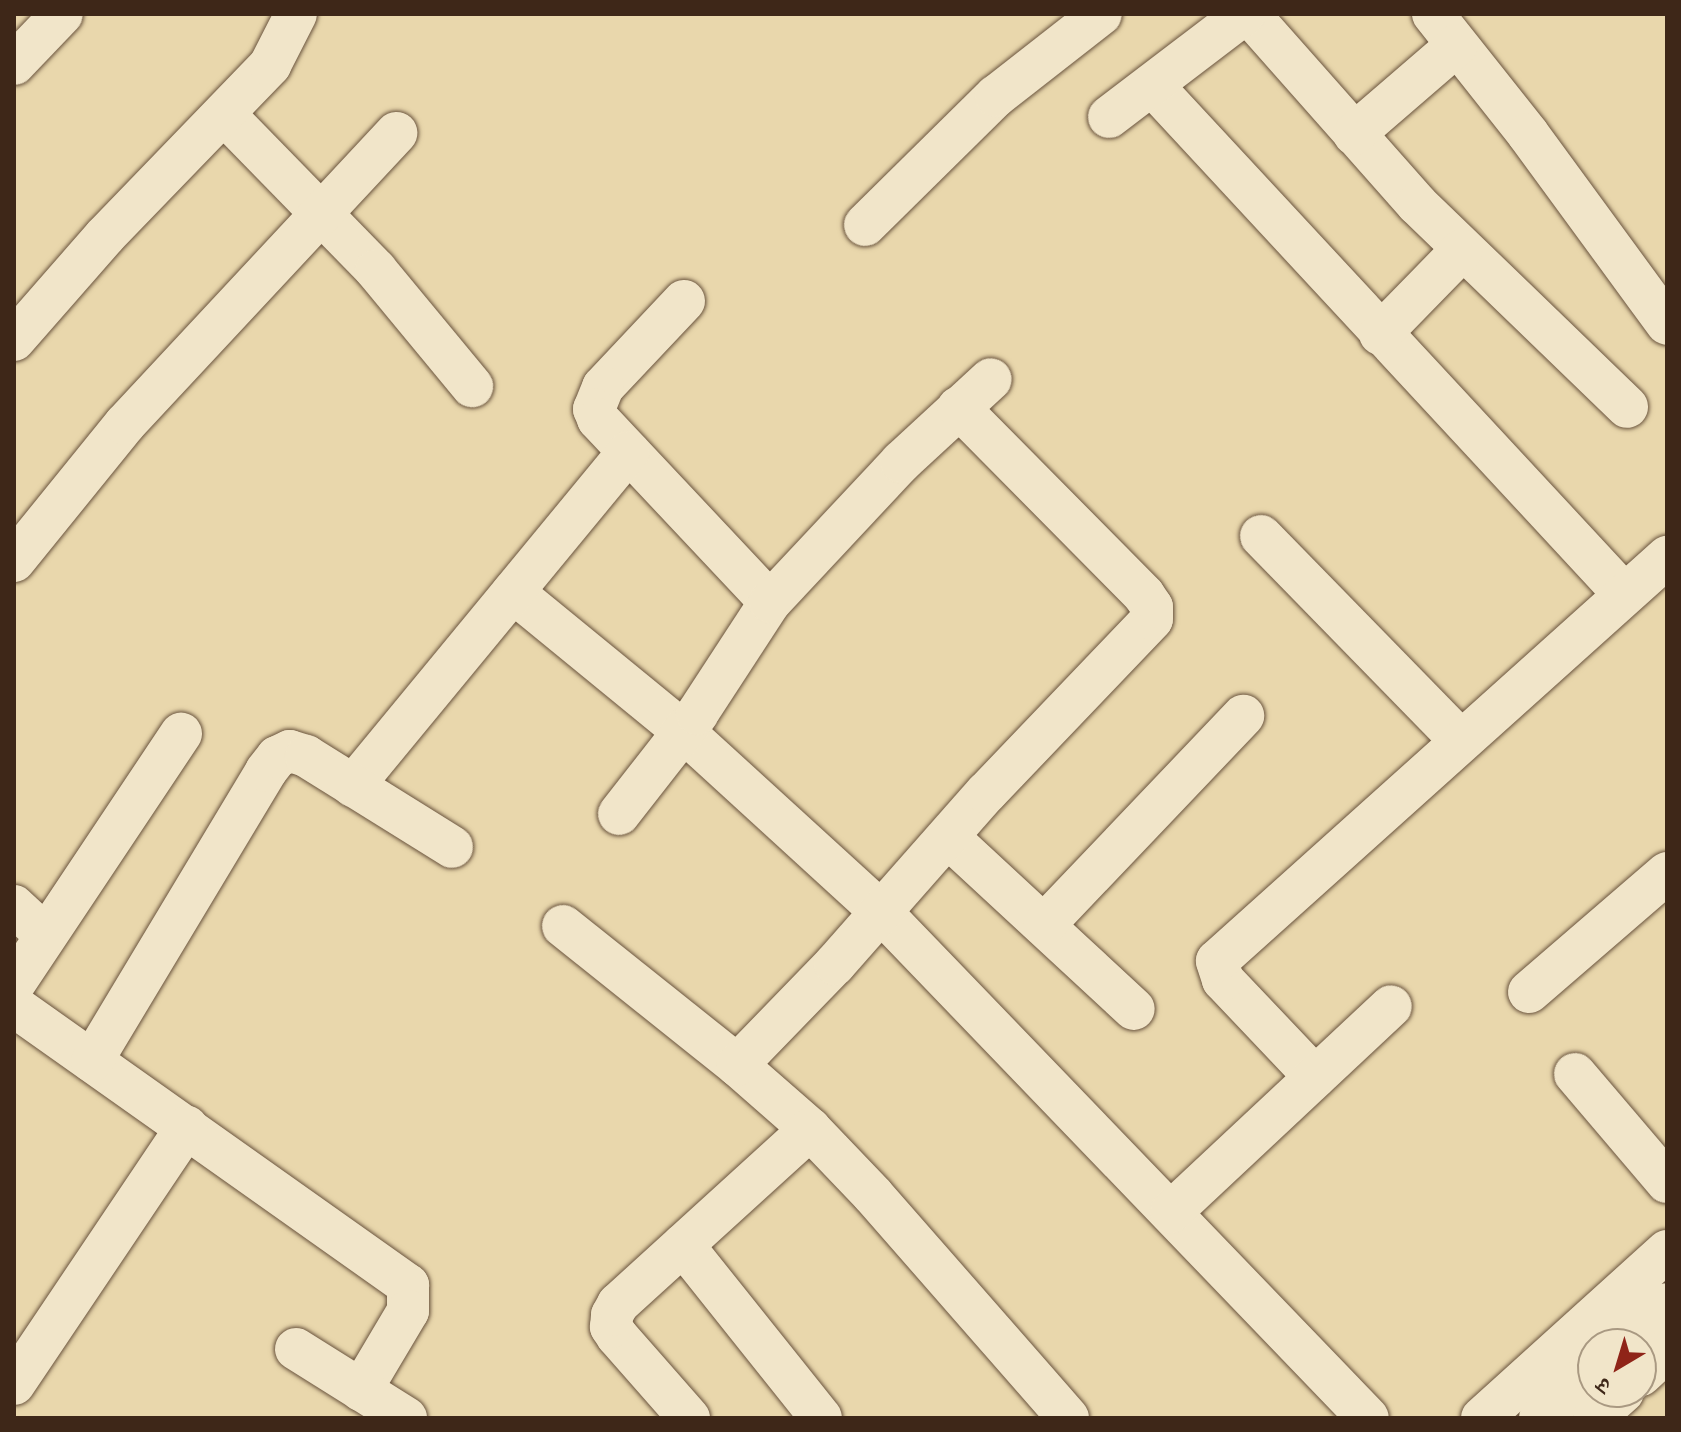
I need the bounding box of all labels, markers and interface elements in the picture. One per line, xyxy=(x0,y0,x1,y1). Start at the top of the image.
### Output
north arrow xyxy=(1577,1328,1657,1408)
text: उ xyxy=(1590,1370,1617,1401)

